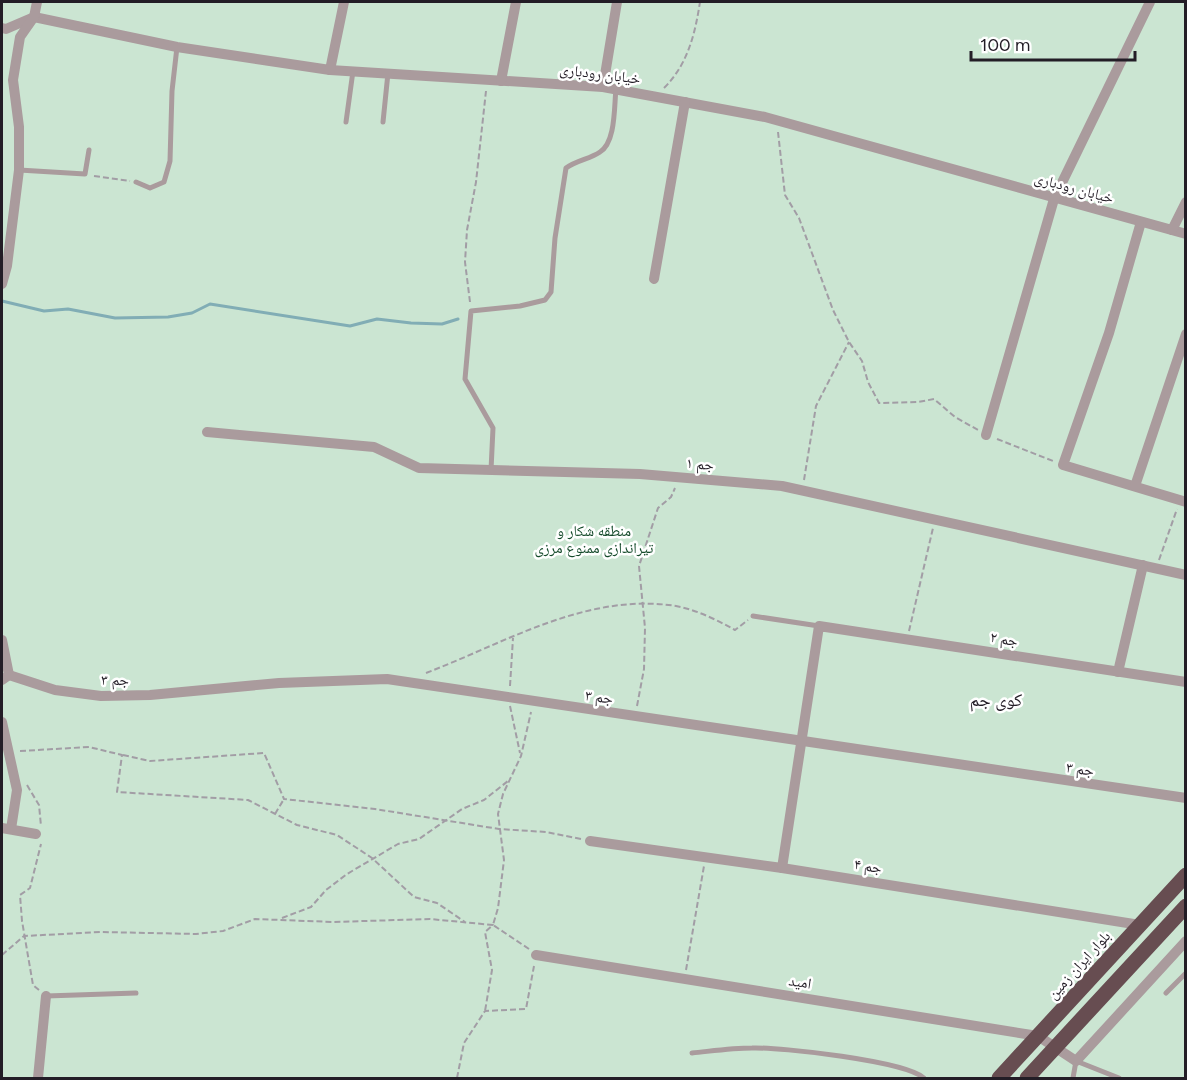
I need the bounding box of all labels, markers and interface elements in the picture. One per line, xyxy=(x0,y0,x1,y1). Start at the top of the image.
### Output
scale bar xyxy=(971,24,1134,62)
text: 100 m xyxy=(980,34,1030,56)
street label: خیابان رودباری xyxy=(559,60,642,89)
street label: خیابان رودباری xyxy=(1032,169,1116,208)
street label: جم ۱ xyxy=(685,454,715,475)
park label: منطقه شکار و تیراندازی ممنوع مرزی xyxy=(535,522,654,558)
street label: جم ۲ xyxy=(989,628,1020,651)
street label: جم ۳ xyxy=(101,671,130,690)
street label: جم ۳ xyxy=(584,686,615,709)
district label: کوی جم xyxy=(970,689,1023,712)
street label: جم ۳ xyxy=(1065,758,1096,781)
street label: جم ۴ xyxy=(853,855,884,878)
street label: بلوار ایران زمین xyxy=(1044,927,1115,1003)
street label: امید xyxy=(787,971,813,993)

